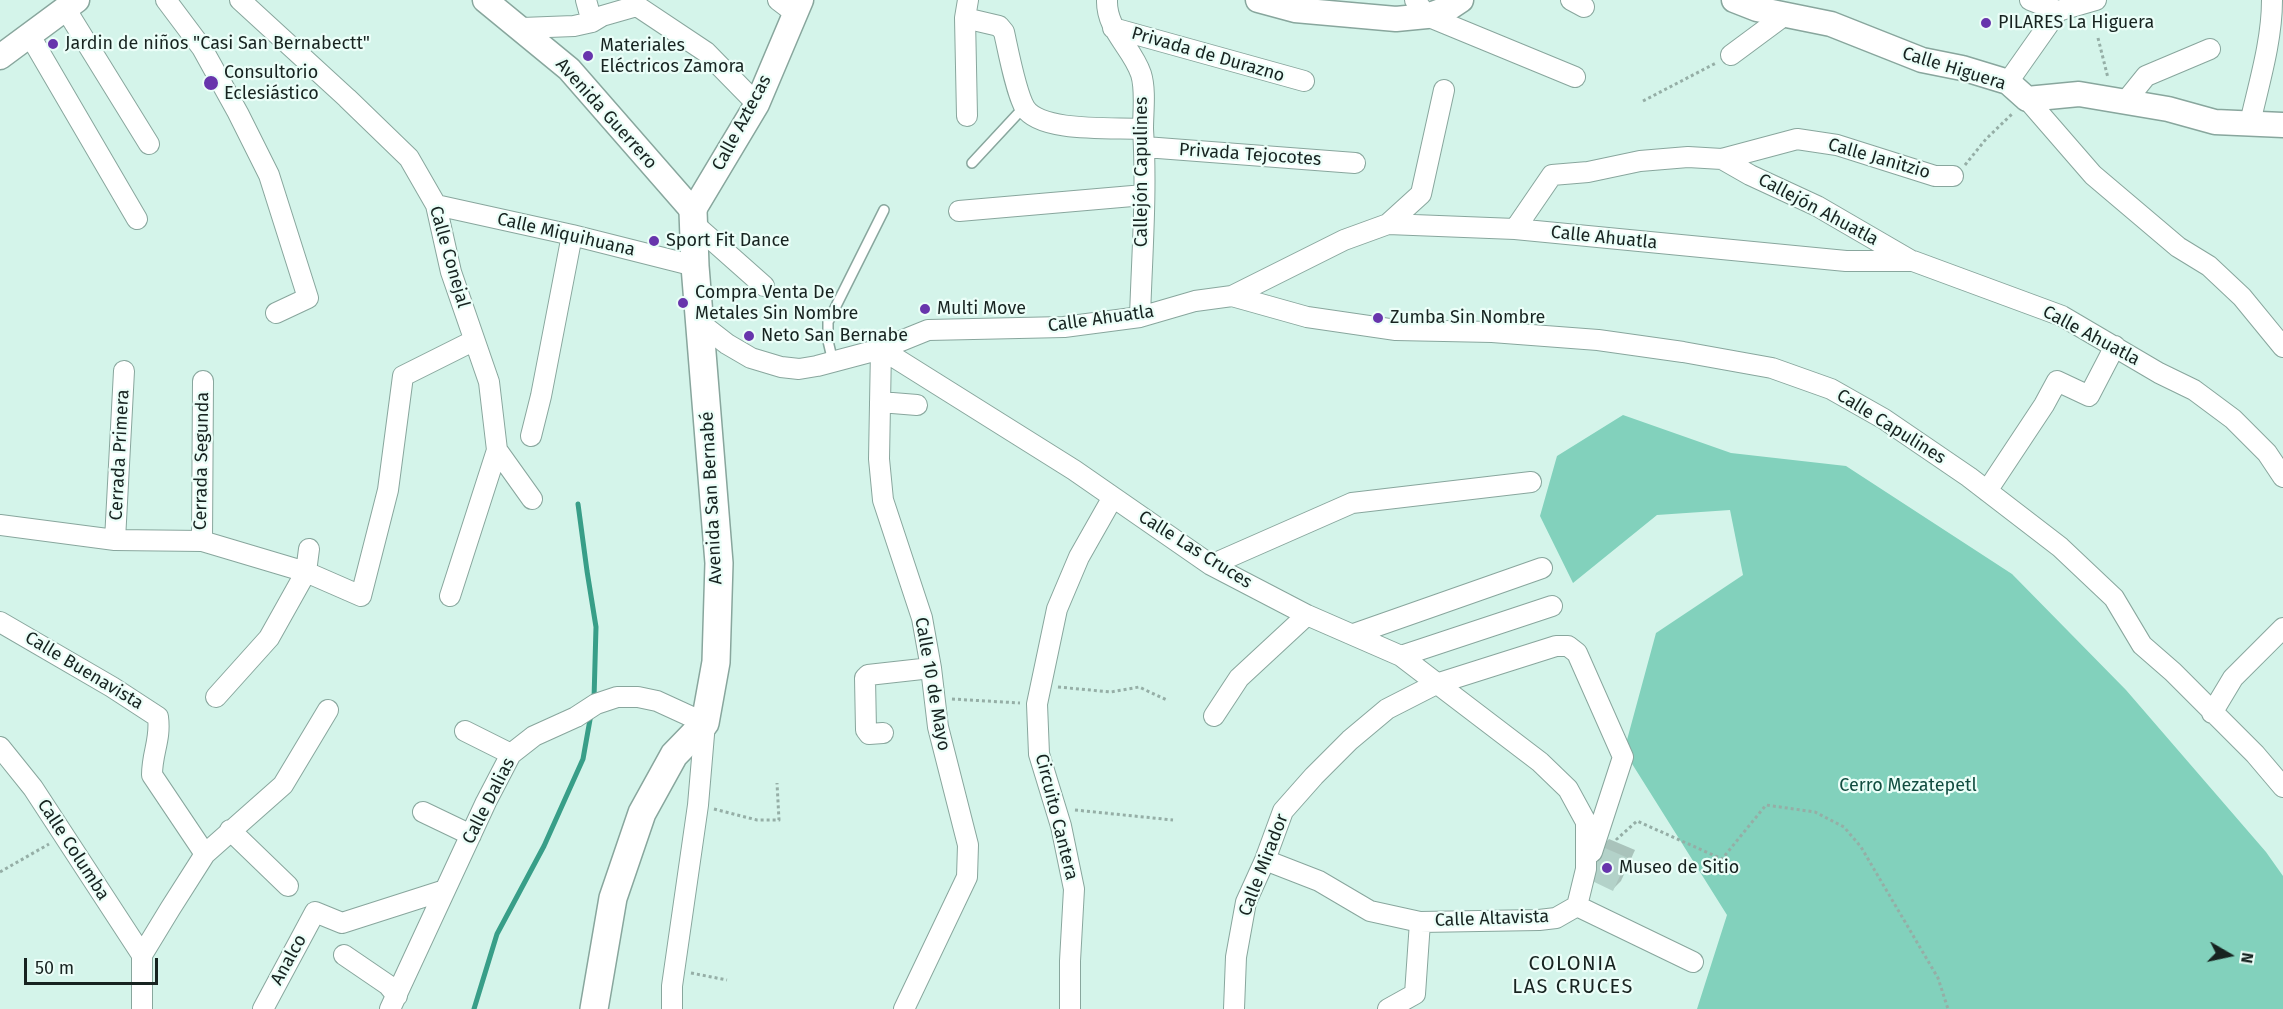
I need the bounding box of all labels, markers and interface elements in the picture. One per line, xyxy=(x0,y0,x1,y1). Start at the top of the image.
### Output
place label: PILARES La Higuera xyxy=(1998,12,2154,34)
marker: PILARES La Higuera xyxy=(1979,16,1993,30)
street label: Privada de Durazno xyxy=(1129,23,1287,87)
place label: Jardin de niños "Casi San Bernabectt" xyxy=(65,33,370,55)
place label: Materiales Eléctricos Zamora xyxy=(600,35,745,78)
marker: Jardin de niños "Casi San Bernabectt" xyxy=(46,37,60,51)
street label: Calle Higuera xyxy=(1899,43,2009,95)
marker: Materiales Eléctricos Zamora xyxy=(581,49,595,63)
street label: Avenida Guerrero xyxy=(551,54,661,174)
place label: Consultorio Eclesiástico xyxy=(224,62,319,104)
street label: Calle Aztecas xyxy=(708,71,776,175)
marker: Consultorio Eclesiástico xyxy=(202,74,220,92)
street label: Callejón Capulines xyxy=(1131,97,1153,247)
street label: Calle Janitzio xyxy=(1825,134,1933,184)
street label: Privada Tejocotes xyxy=(1178,139,1322,171)
street label: Callejón Ahuatla xyxy=(1754,169,1882,251)
street label: Calle Conejal xyxy=(424,204,474,310)
street label: Calle Miquihuana xyxy=(495,209,637,261)
street label: Calle Ahuatla xyxy=(1550,222,1658,254)
place label: Sport Fit Dance xyxy=(666,230,790,252)
marker: Sport Fit Dance xyxy=(647,234,661,248)
place label: Compra Venta De Metales Sin Nombre xyxy=(695,282,858,324)
marker: Compra Venta De Metales Sin Nombre xyxy=(676,296,690,310)
place label: Multi Move xyxy=(937,298,1026,320)
street label: Calle Ahuatla xyxy=(1047,301,1155,337)
street label: Calle Ahuatla xyxy=(2039,301,2143,371)
marker: Multi Move xyxy=(918,302,932,316)
place label: Zumba Sin Nombre xyxy=(1390,307,1545,329)
marker: Zumba Sin Nombre xyxy=(1371,311,1385,325)
place label: Neto San Bernabe xyxy=(761,325,908,347)
marker: Neto San Bernabe xyxy=(742,329,756,343)
street label: Calle Capulines xyxy=(1832,385,1950,469)
street label: Cerrada Primera xyxy=(106,389,134,521)
street label: Cerrada Segunda xyxy=(190,392,214,530)
street label: Avenida San Bernabé xyxy=(697,411,727,585)
street label: Calle Las Cruces xyxy=(1134,506,1256,594)
street label: Calle 10 de Mayo xyxy=(910,615,954,753)
street label: Calle Buenavista xyxy=(21,627,147,715)
street label: Circuito Cantera xyxy=(1030,752,1082,882)
street label: Calle Dalias xyxy=(458,754,520,848)
park label: Cerro Mezatepetl xyxy=(1839,775,1977,797)
street label: Calle Columba xyxy=(32,795,114,905)
street label: Calle Mirador xyxy=(1235,811,1293,919)
place label: Museo de Sitio xyxy=(1619,857,1739,879)
marker: Museo de Sitio xyxy=(1600,861,1614,875)
street label: Calle Altavista xyxy=(1434,906,1550,932)
north arrow xyxy=(2199,925,2259,985)
street label: Analco xyxy=(266,931,312,989)
scale bar xyxy=(27,946,160,984)
text: N xyxy=(2237,951,2257,965)
district label: COLONIA LAS CRUCES xyxy=(1512,952,1634,999)
text: 50 m xyxy=(35,957,74,979)

